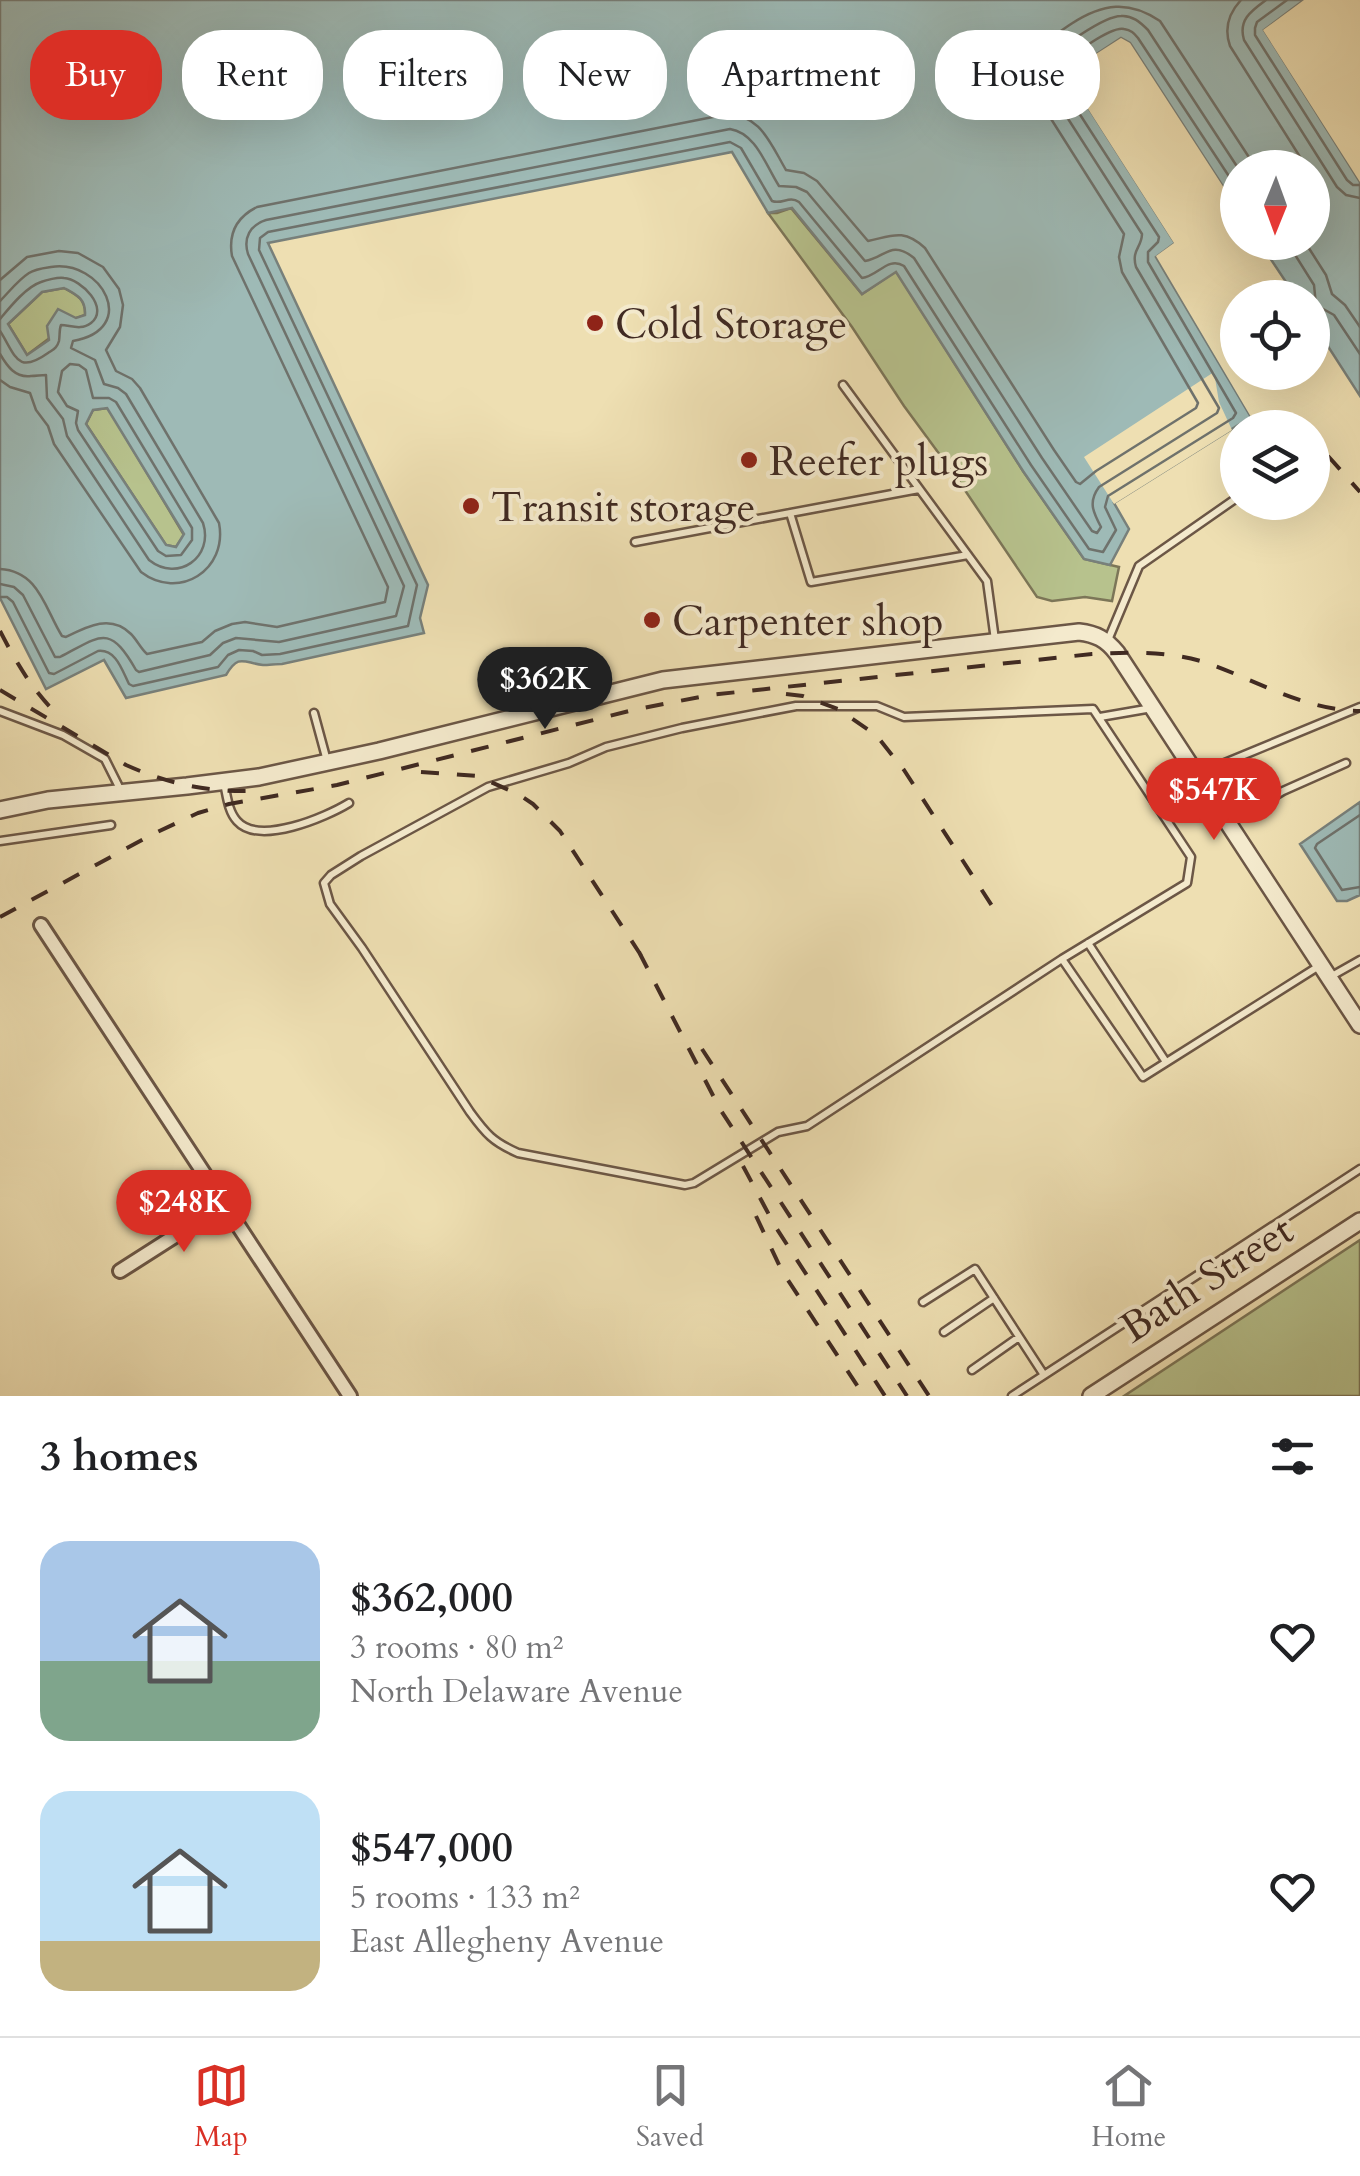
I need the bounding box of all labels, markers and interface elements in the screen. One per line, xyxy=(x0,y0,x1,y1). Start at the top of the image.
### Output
chip: Buy xyxy=(30,30,162,120)
chip: Rent xyxy=(182,30,323,120)
chip: Filters xyxy=(343,30,503,120)
chip: New xyxy=(523,30,667,120)
chip: Apartment xyxy=(687,30,915,120)
chip: House xyxy=(935,30,1100,120)
north arrow xyxy=(1220,150,1330,260)
map controls xyxy=(1220,150,1330,520)
button: locate xyxy=(1220,280,1330,390)
place label: Cold Storage xyxy=(615,296,847,353)
marker: Cold Storage xyxy=(584,312,606,334)
button: layers xyxy=(1220,410,1330,520)
place label: Reefer plugs xyxy=(769,433,988,490)
marker: Reefer plugs xyxy=(738,449,760,471)
place label: Transit storage xyxy=(491,479,756,536)
marker: Transit storage xyxy=(460,495,482,517)
place label: Carpenter shop xyxy=(672,593,944,650)
marker: Carpenter shop xyxy=(641,609,663,631)
pin: $362K xyxy=(475,647,615,732)
text: $362K xyxy=(499,657,591,701)
pin: $547K xyxy=(1144,758,1284,843)
text: $547K xyxy=(1168,768,1260,812)
pin: $248K xyxy=(114,1170,254,1255)
text: $248K xyxy=(138,1180,230,1224)
street label: Bath Street xyxy=(1109,1202,1304,1356)
text: 3 homes xyxy=(40,1428,198,1485)
icon: filters xyxy=(1265,1429,1320,1484)
text: $362,000 xyxy=(350,1569,513,1626)
icon: home xyxy=(120,1581,240,1701)
icon: heart xyxy=(1265,1614,1320,1669)
text: 3 rooms · 80 m² xyxy=(350,1626,563,1670)
text: North Delaware Avenue xyxy=(350,1670,683,1714)
text: $547,000 xyxy=(350,1819,513,1876)
icon: home xyxy=(120,1831,240,1951)
icon: heart xyxy=(1265,1864,1320,1919)
text: 5 rooms · 133 m² xyxy=(350,1876,580,1920)
text: East Allegheny Avenue xyxy=(350,1920,664,1964)
tab: Map xyxy=(194,2058,249,2156)
tab: Saved xyxy=(636,2058,704,2156)
tab: Home xyxy=(1091,2058,1166,2156)

